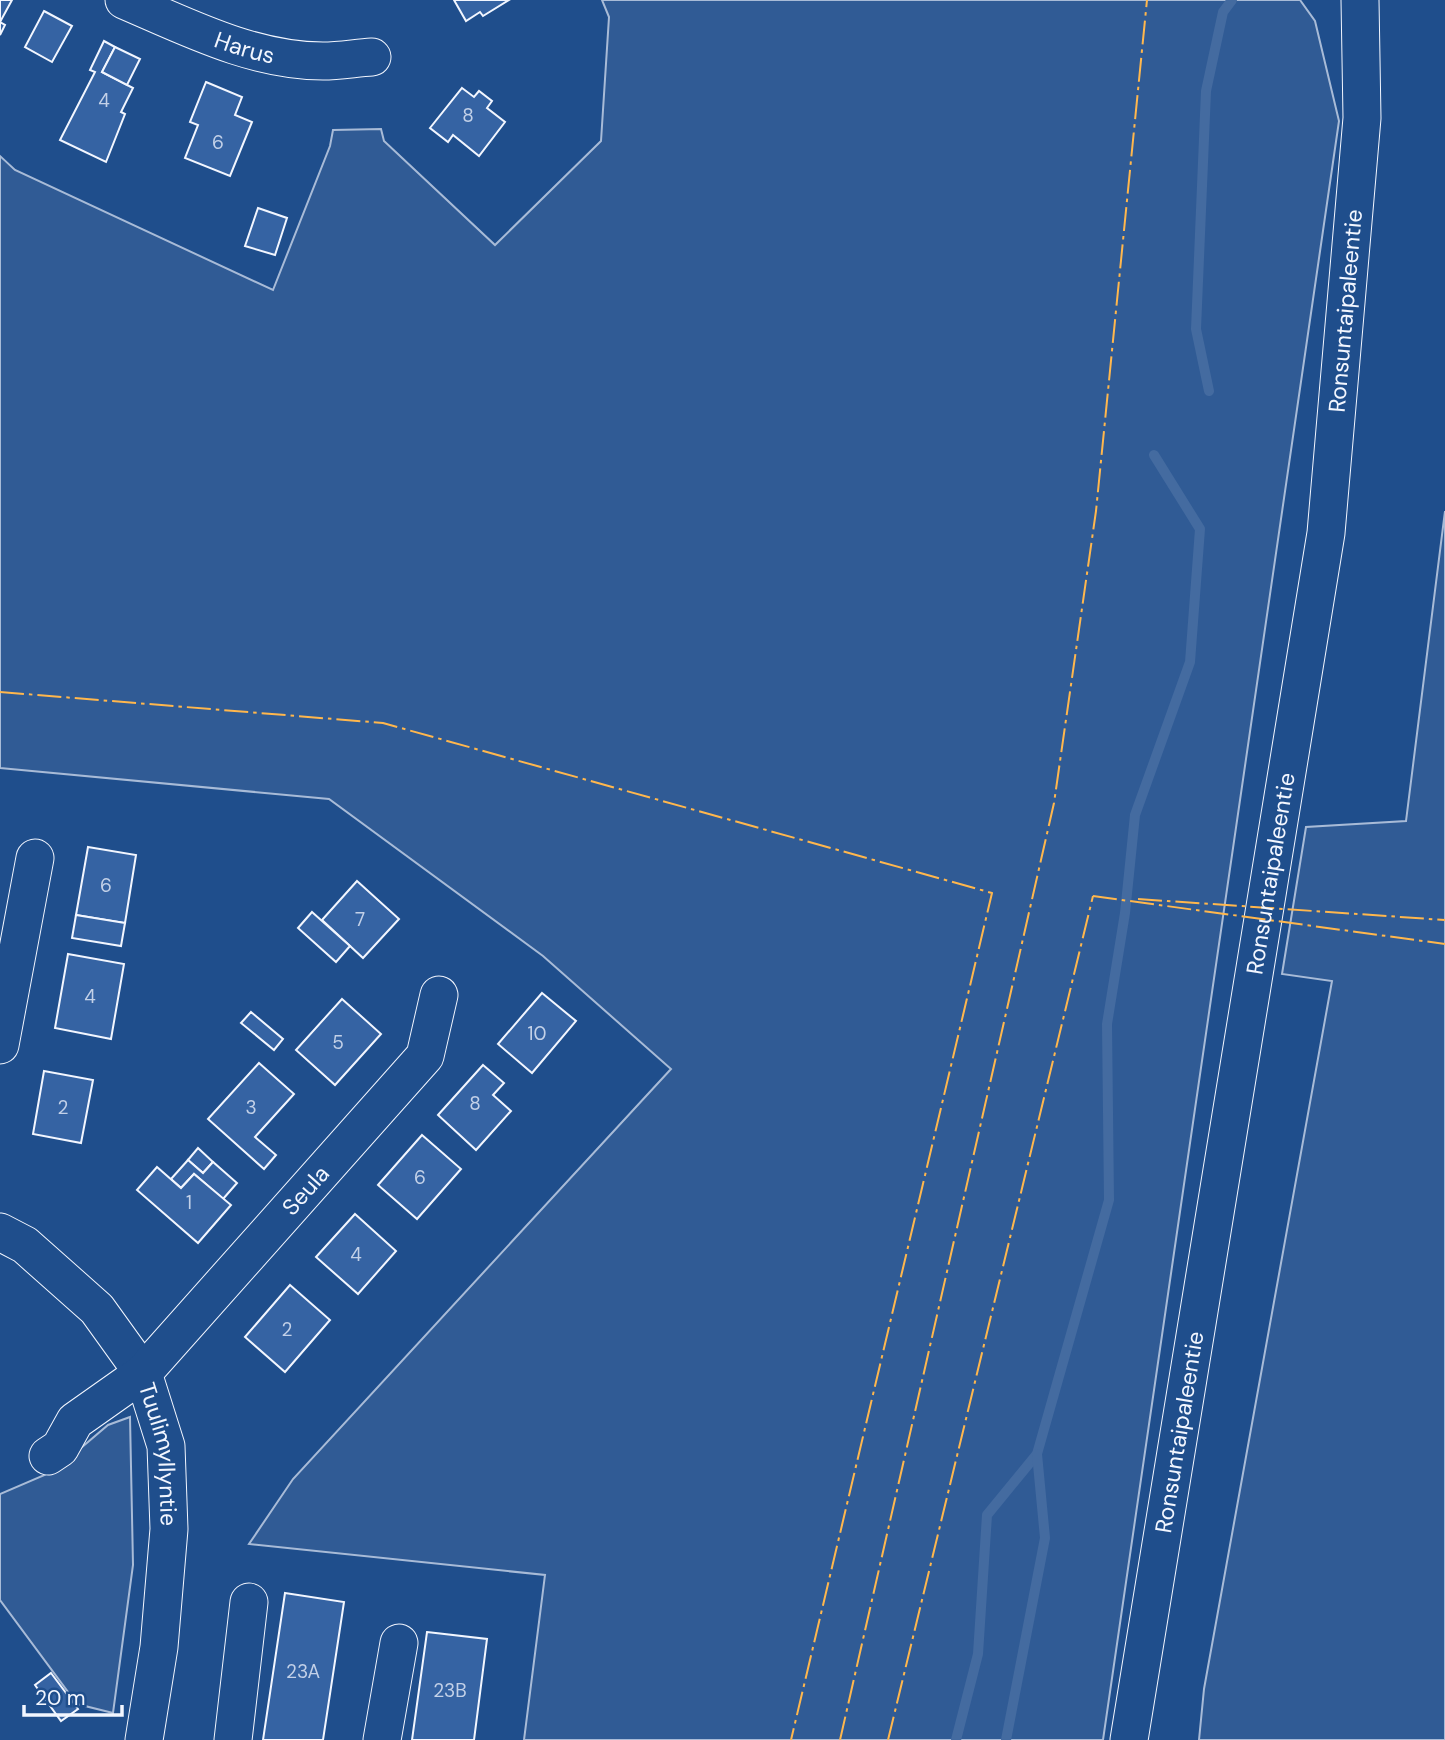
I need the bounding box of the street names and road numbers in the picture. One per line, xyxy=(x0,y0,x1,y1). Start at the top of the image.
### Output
street label: Harus xyxy=(210,25,278,71)
street label: Ronsuntaipaleentie xyxy=(1322,208,1369,414)
street label: Ronsuntaipaleentie xyxy=(1239,770,1302,977)
street label: Seula xyxy=(275,1159,336,1222)
street label: Ronsuntaipaleentie xyxy=(1148,1329,1210,1535)
street label: Tuulimyllyntie xyxy=(132,1379,184,1526)

